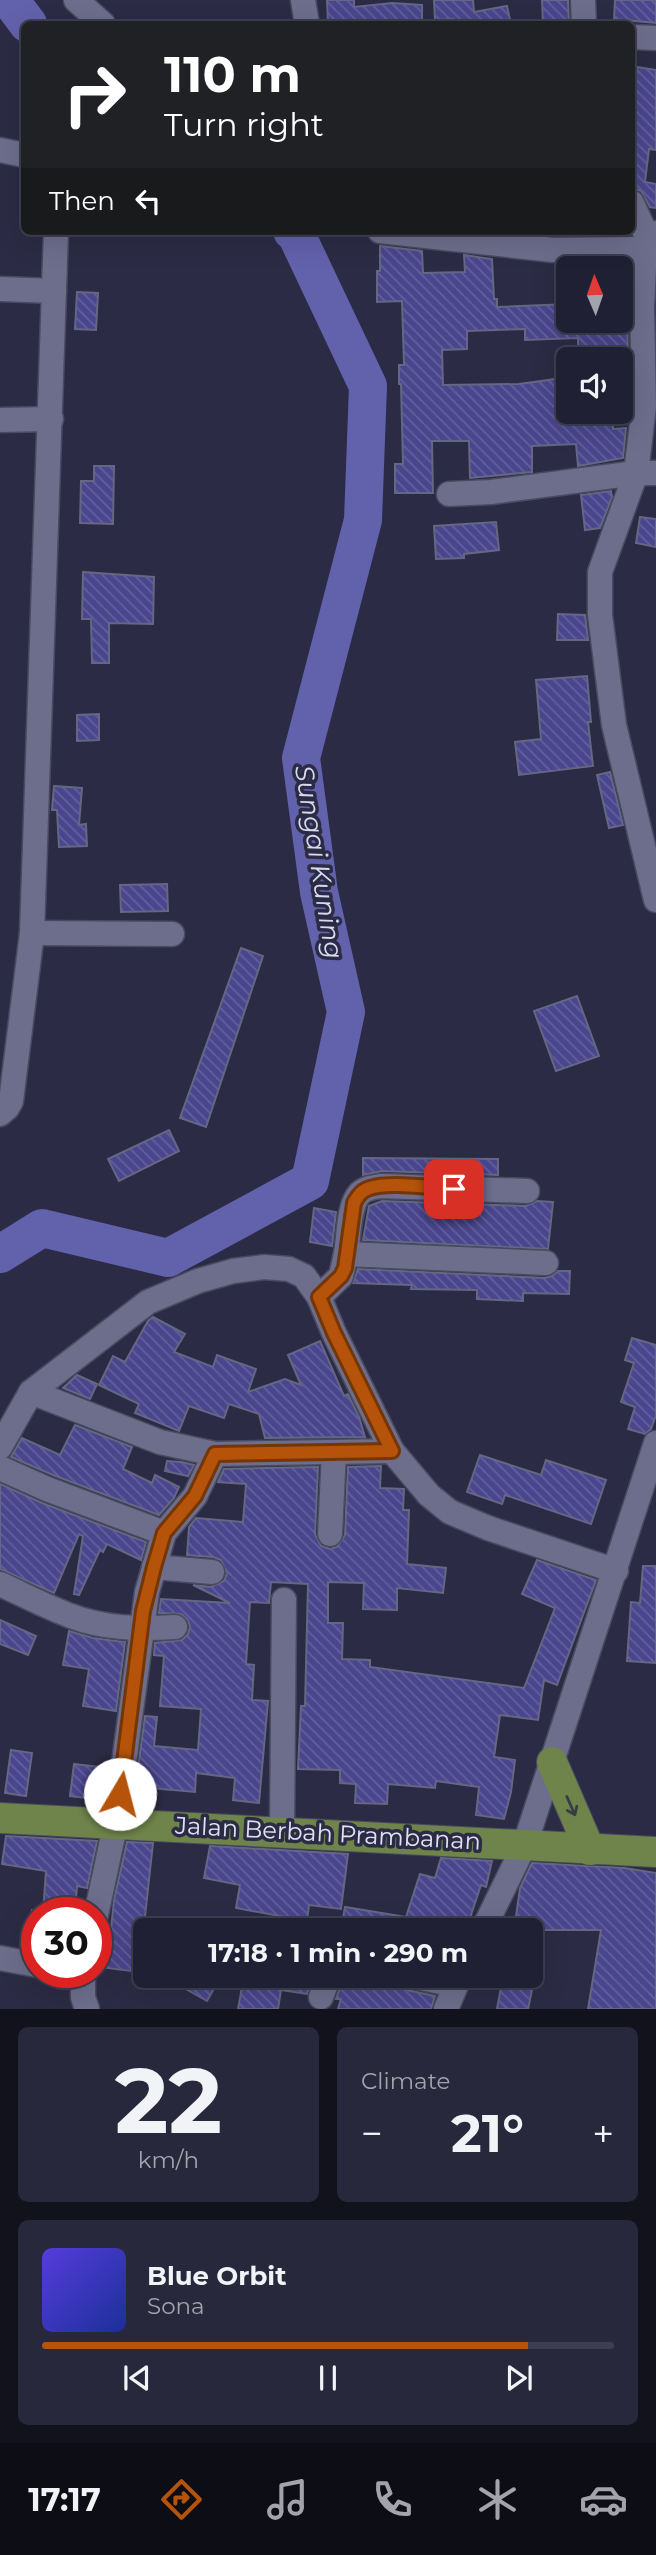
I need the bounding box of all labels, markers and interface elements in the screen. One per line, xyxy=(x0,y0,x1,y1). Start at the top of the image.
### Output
text: 110 m xyxy=(164,45,301,104)
icon: right xyxy=(49,49,140,140)
text: Turn right xyxy=(164,105,324,144)
icon: left xyxy=(129,182,167,220)
text: Then xyxy=(49,185,115,217)
north arrow xyxy=(556,256,634,332)
map controls xyxy=(556,256,633,424)
button: sound xyxy=(556,347,633,424)
water label: Sungai Kuning xyxy=(288,763,350,961)
pin xyxy=(424,1159,484,1219)
icon: arrive xyxy=(435,1170,473,1208)
position arrow xyxy=(83,1757,157,1831)
one-way arrow xyxy=(565,1795,578,1816)
street label: Jalan Berbah Prambanan xyxy=(173,1810,482,1855)
speed limit sign: 30 xyxy=(21,1897,112,1988)
text: 17:18 · 1 min · 290 m xyxy=(208,1937,468,1969)
text: 22 xyxy=(115,2045,222,2156)
text: Climate xyxy=(361,2067,450,2095)
text: 21° xyxy=(451,2102,524,2165)
text: − xyxy=(361,2110,383,2157)
text: + xyxy=(592,2110,614,2157)
text: km/h xyxy=(138,2146,199,2174)
text: Blue Orbit xyxy=(147,2260,286,2292)
text: Sona xyxy=(147,2292,205,2320)
icon: previous xyxy=(118,2359,156,2397)
icon: pause xyxy=(309,2359,347,2397)
icon: next xyxy=(500,2359,538,2397)
icon: directions xyxy=(157,2475,206,2524)
icon: music xyxy=(263,2475,312,2524)
icon: phone xyxy=(368,2475,417,2524)
icon: climate xyxy=(473,2475,522,2524)
icon: car xyxy=(579,2475,628,2524)
text: 17:17 xyxy=(28,2480,101,2519)

